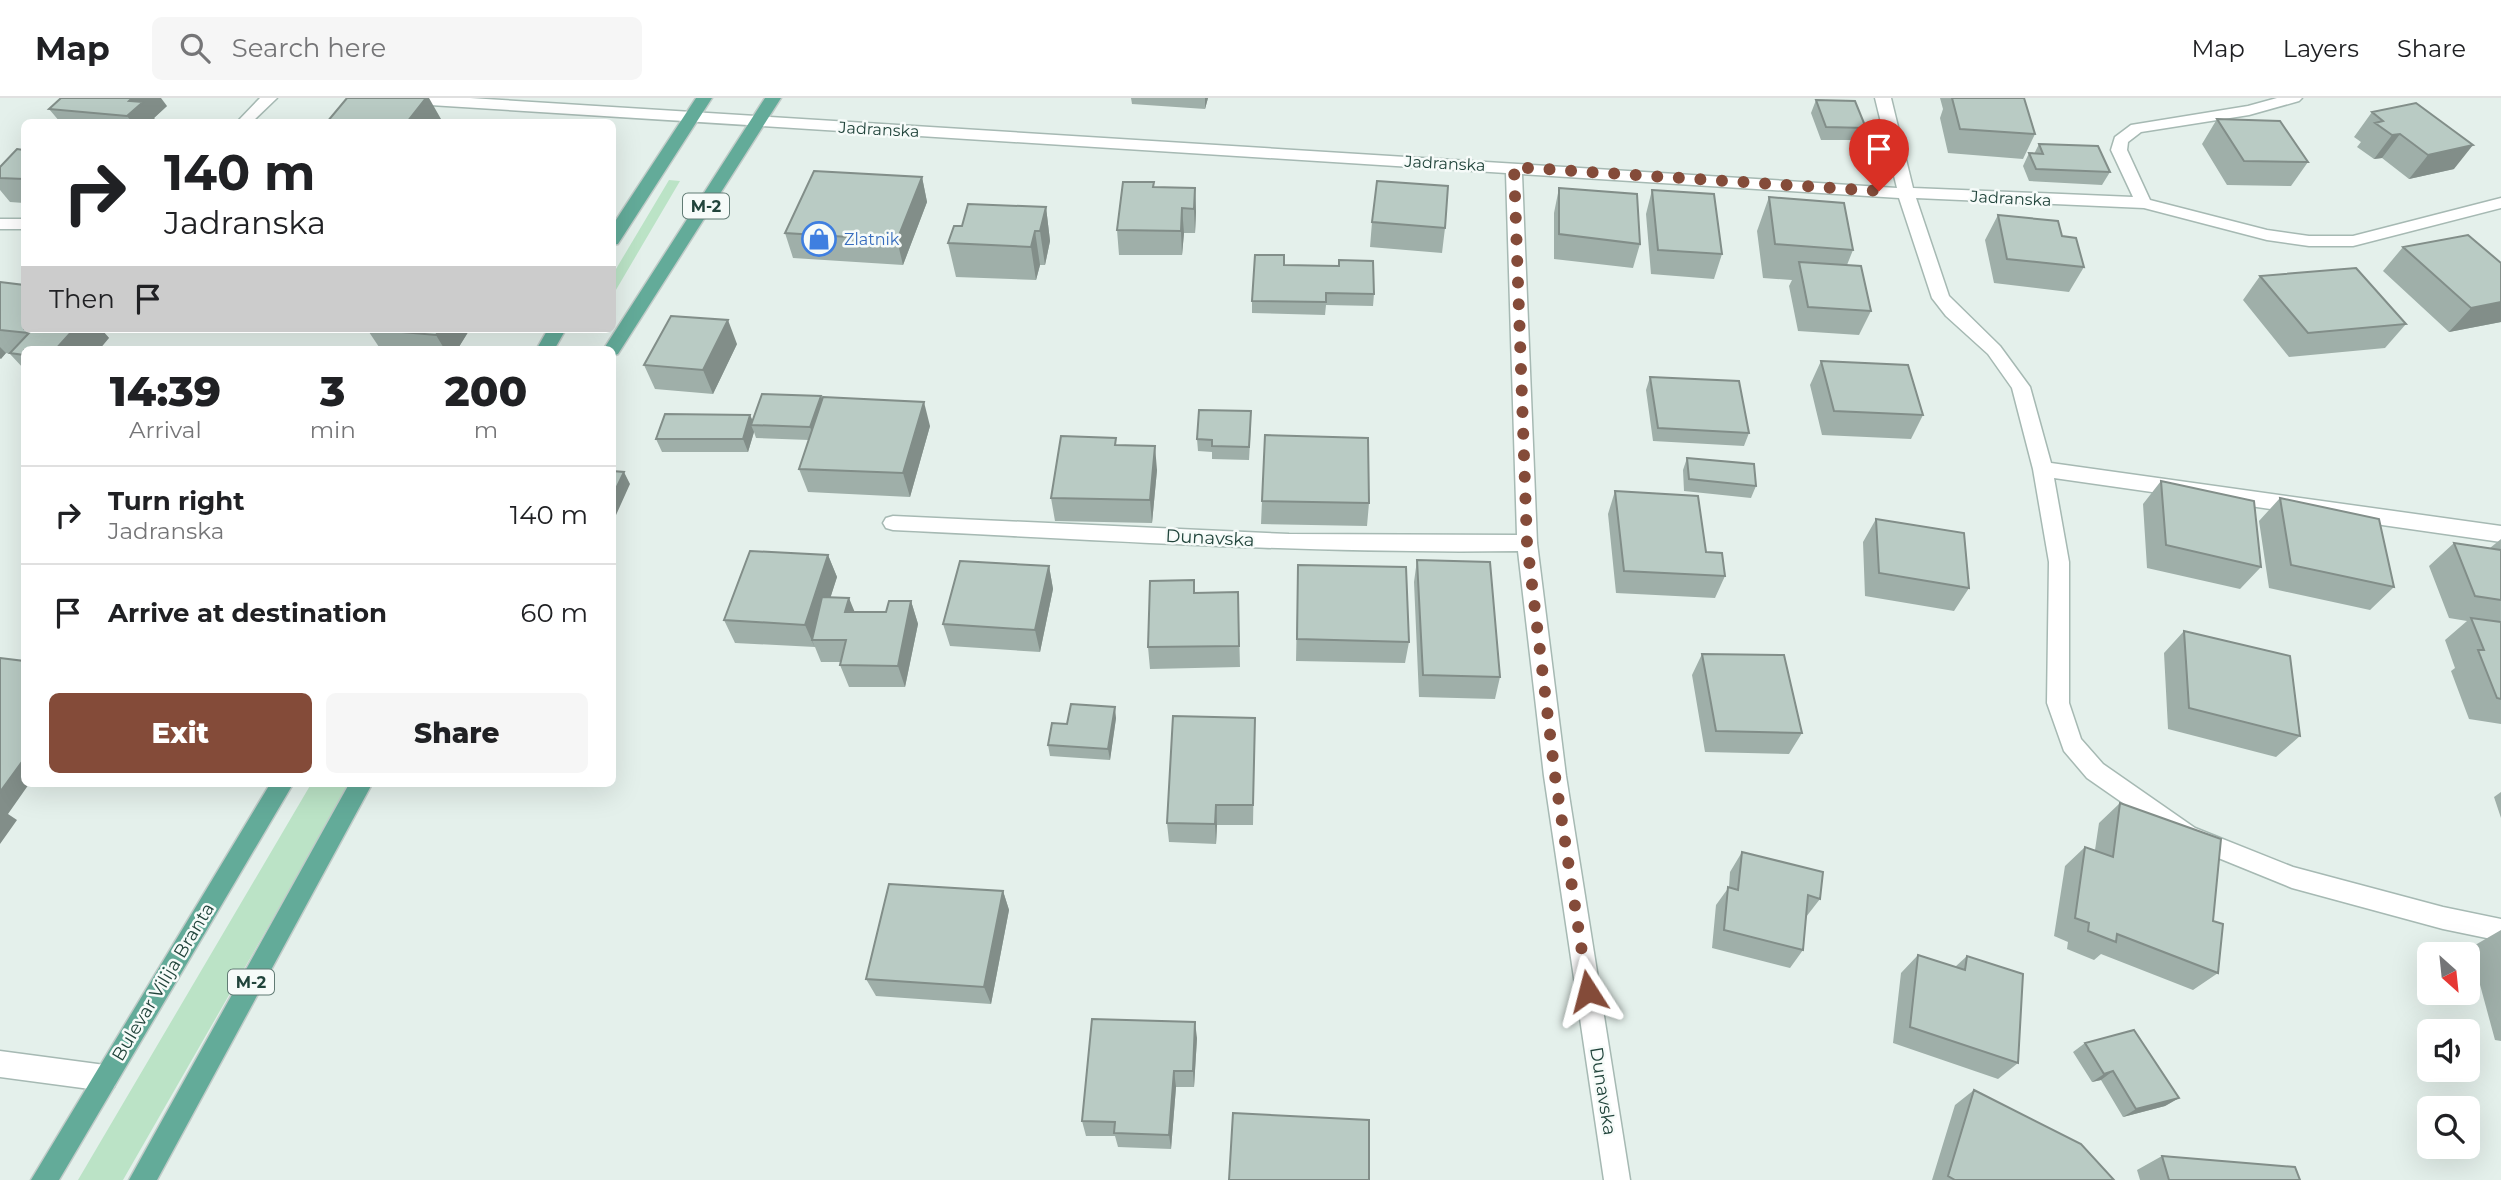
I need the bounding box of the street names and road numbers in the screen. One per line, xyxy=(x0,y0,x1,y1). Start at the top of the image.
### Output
street label: Jadranska xyxy=(837,118,920,141)
street label: Jadranska xyxy=(1403,152,1486,175)
street label: Jadranska xyxy=(1969,187,2052,210)
road number: M-2 xyxy=(683,194,729,218)
street label: Dunavska xyxy=(1165,525,1255,551)
street label: Bulevar Vilija Branta xyxy=(107,899,219,1065)
road number: M-2 xyxy=(228,970,274,995)
street label: Dunavska xyxy=(1585,1045,1621,1137)

